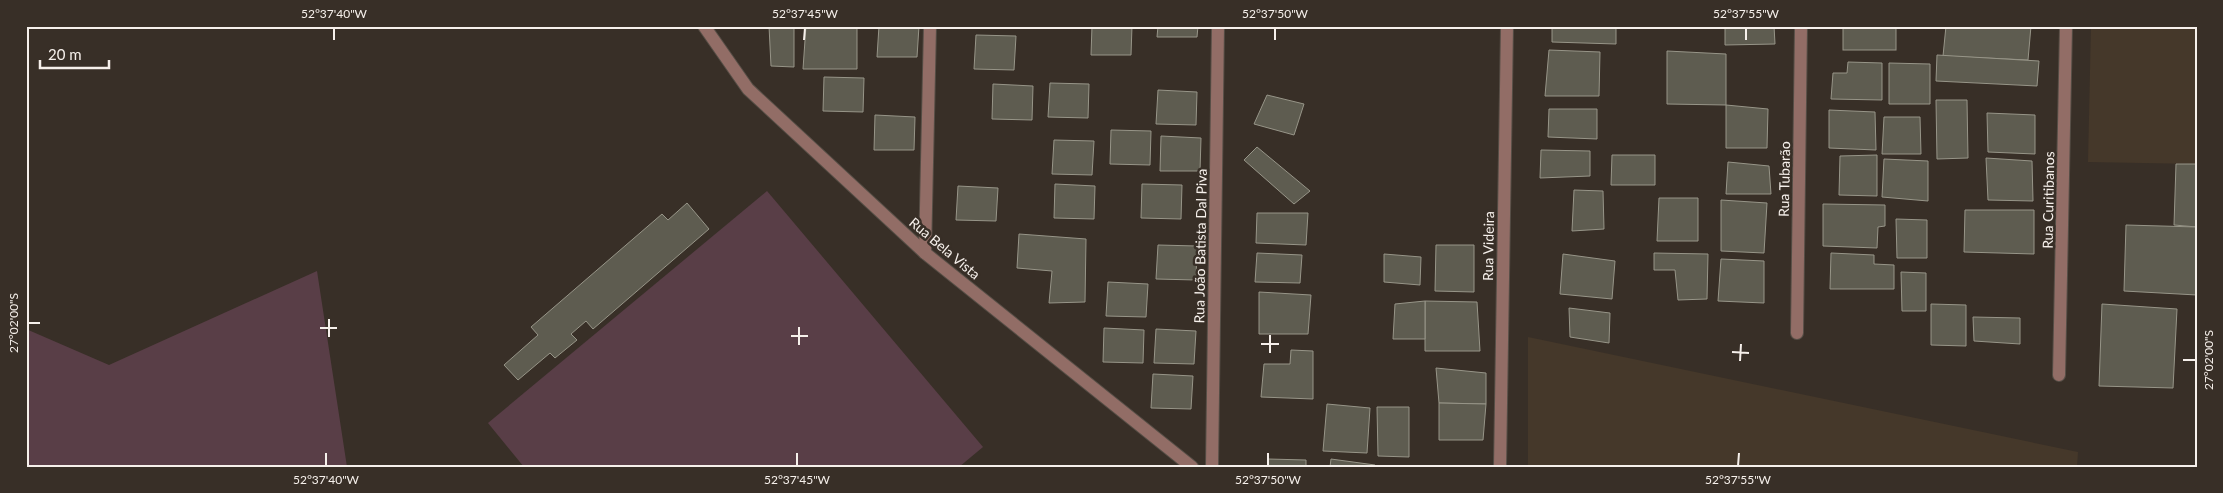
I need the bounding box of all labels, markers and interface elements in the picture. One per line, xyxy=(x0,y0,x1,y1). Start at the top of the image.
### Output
text: 52°37'40"W xyxy=(301,6,368,21)
text: 52°37'45"W xyxy=(772,6,839,21)
text: 52°37'50"W xyxy=(1242,6,1309,21)
text: 52°37'55"W xyxy=(1713,6,1780,21)
scale bar xyxy=(40,38,109,70)
text: 20 m xyxy=(48,45,82,63)
street label: Rua Tubarão xyxy=(1775,141,1793,217)
street label: Rua Curitibanos xyxy=(2039,151,2057,249)
street label: Rua João Batista Dal Piva xyxy=(1190,169,1210,323)
street label: Rua Videira xyxy=(1479,211,1497,281)
street label: Rua Bela Vista xyxy=(906,213,984,283)
text: 27°02'00"S xyxy=(6,293,21,353)
text: 27°02'00"S xyxy=(2201,330,2216,390)
text: 52°37'40"W xyxy=(293,472,360,487)
text: 52°37'45"W xyxy=(764,472,831,487)
text: 52°37'50"W xyxy=(1235,472,1302,487)
text: 52°37'55"W xyxy=(1705,472,1772,487)

